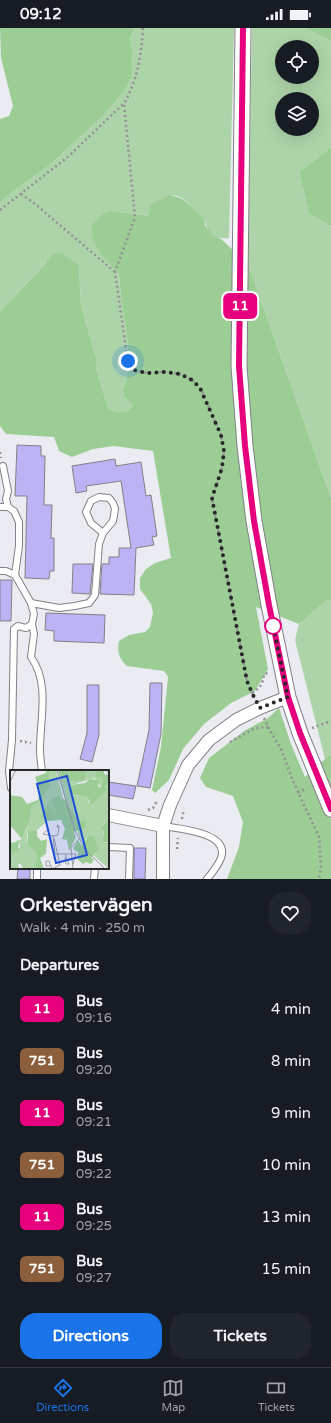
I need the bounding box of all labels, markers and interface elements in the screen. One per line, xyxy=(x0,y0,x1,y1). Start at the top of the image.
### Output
text: 09:12 xyxy=(20,5,62,23)
map controls xyxy=(275,40,319,136)
button: locate xyxy=(275,40,319,84)
button: layers xyxy=(275,92,319,136)
line badge: 11 xyxy=(222,293,258,319)
text: 11 xyxy=(231,297,249,314)
your location xyxy=(118,351,138,371)
unlabelled marker xyxy=(264,617,282,635)
inset map xyxy=(10,770,109,869)
button: heart xyxy=(269,892,311,934)
text: Orkestervägen xyxy=(20,894,153,916)
text: Walk · 4 min · 250 m xyxy=(20,920,145,936)
text: Departures xyxy=(20,956,99,974)
text: Bus xyxy=(76,992,103,1010)
text: 11 xyxy=(33,1000,51,1017)
text: 4 min xyxy=(271,1000,311,1018)
text: 09:16 xyxy=(76,1010,112,1026)
text: Bus xyxy=(76,1044,103,1062)
text: 751 xyxy=(29,1052,55,1069)
text: 8 min xyxy=(271,1052,311,1070)
text: 09:20 xyxy=(76,1062,112,1078)
text: Bus xyxy=(76,1096,103,1114)
text: 11 xyxy=(33,1104,51,1121)
text: 9 min xyxy=(271,1104,311,1122)
text: 09:21 xyxy=(76,1114,112,1130)
text: Bus xyxy=(76,1148,103,1166)
text: 751 xyxy=(29,1156,55,1173)
text: 10 min xyxy=(262,1156,311,1174)
text: 09:22 xyxy=(76,1166,112,1182)
text: Bus xyxy=(76,1200,103,1218)
text: 11 xyxy=(33,1208,51,1225)
text: 13 min xyxy=(262,1208,311,1226)
text: 09:25 xyxy=(76,1218,112,1234)
text: Bus xyxy=(76,1252,103,1270)
text: 751 xyxy=(29,1260,55,1277)
text: 15 min xyxy=(262,1260,311,1278)
text: 09:27 xyxy=(76,1270,112,1286)
button: Directions xyxy=(20,1313,162,1359)
button: Tickets xyxy=(170,1313,311,1359)
tab: Directions xyxy=(36,1377,89,1414)
tab: Map xyxy=(162,1377,185,1414)
tab: Tickets xyxy=(258,1377,295,1414)

